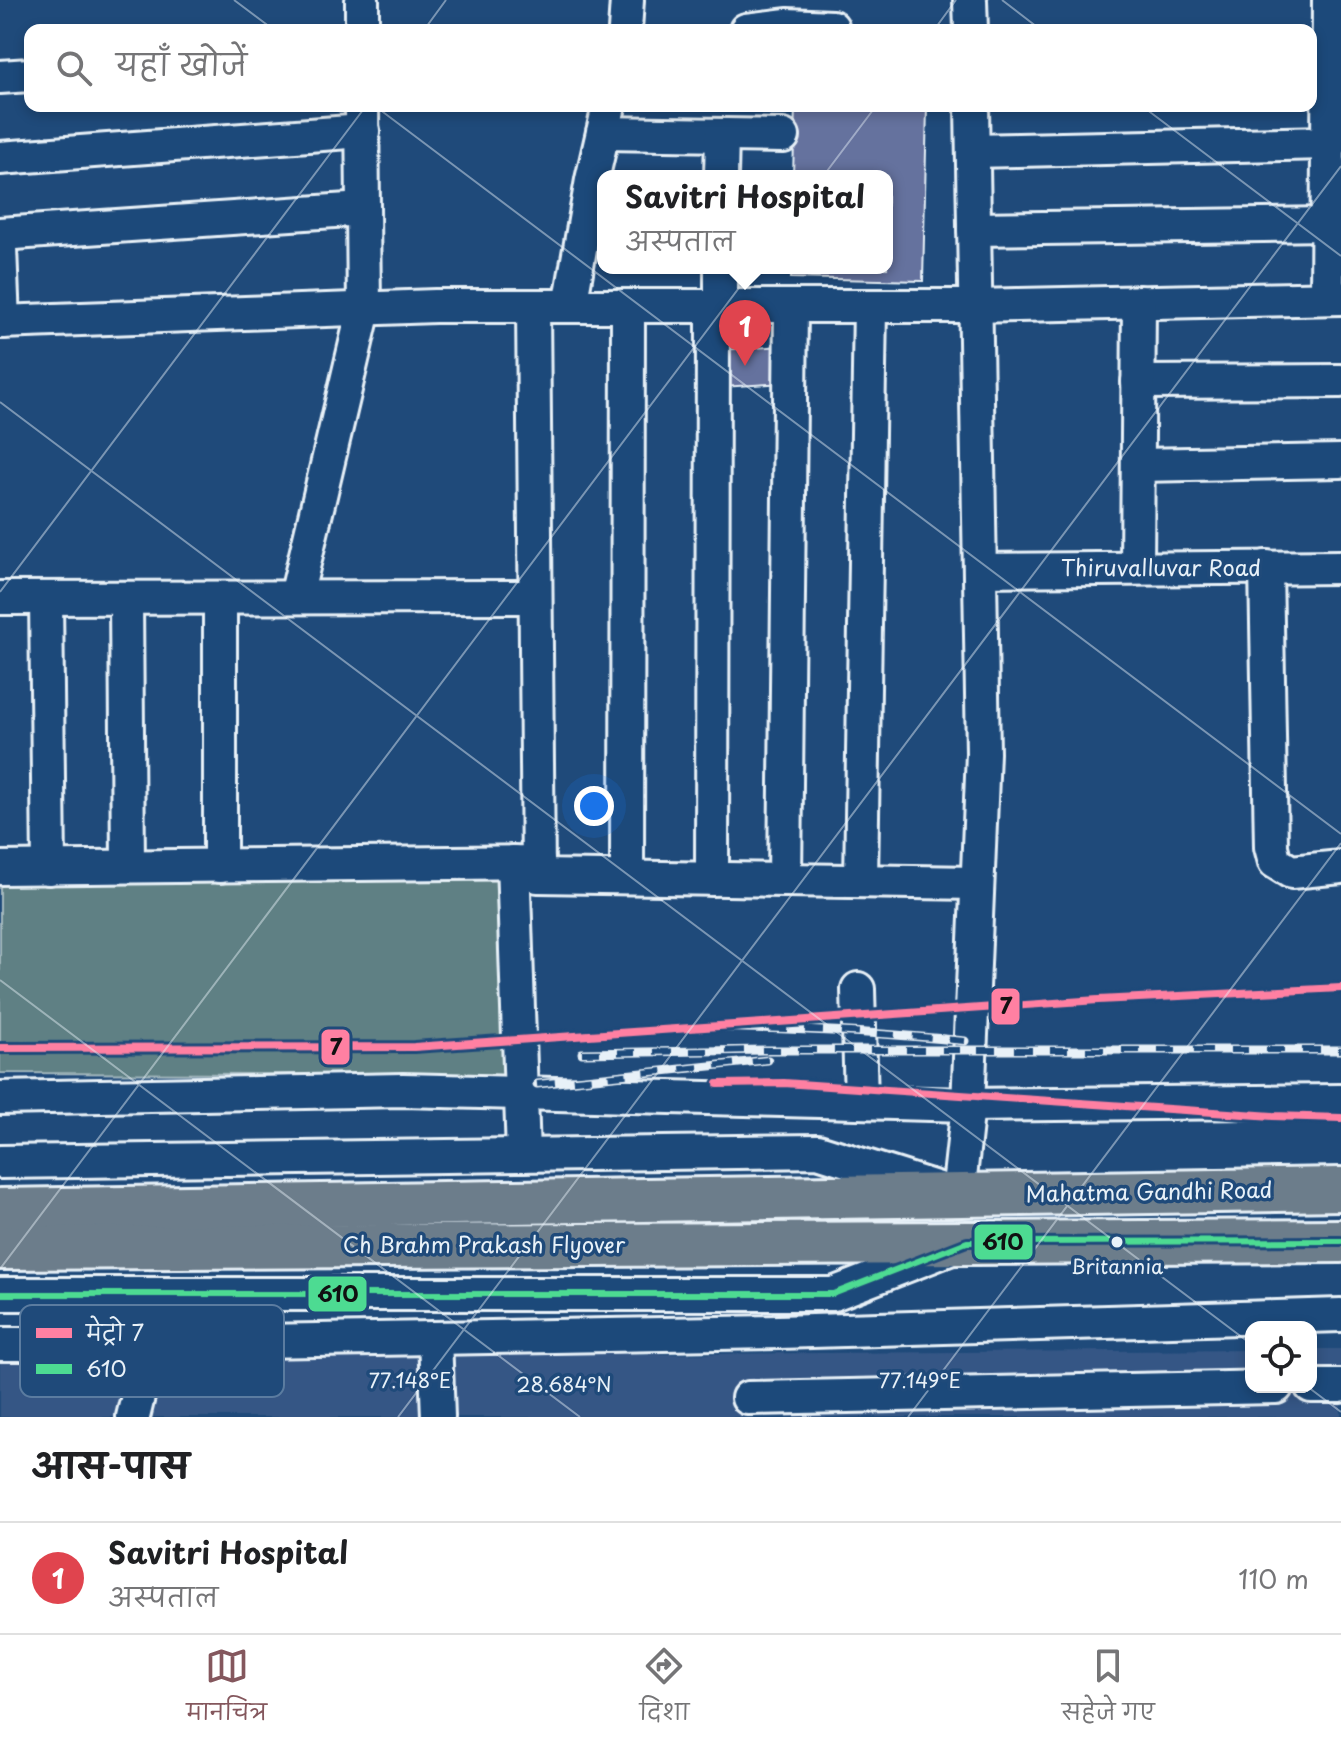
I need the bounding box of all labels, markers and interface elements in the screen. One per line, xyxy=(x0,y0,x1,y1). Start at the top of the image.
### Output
search box xyxy=(24,24,1317,112)
text: यहाँ खोजें xyxy=(116,41,247,86)
icon: search xyxy=(52,46,96,90)
popup xyxy=(597,170,893,274)
text: Savitri Hospital xyxy=(625,173,865,218)
text: अस्पताल xyxy=(625,221,735,260)
pin: 1 xyxy=(719,300,771,366)
street label: Thiruvalluvar Road xyxy=(1061,550,1261,583)
your location xyxy=(574,786,614,826)
line badge: 7 xyxy=(990,987,1021,1026)
text: 7 xyxy=(1000,988,1013,1021)
line badge: 7 xyxy=(320,1028,351,1066)
text: 7 xyxy=(330,1029,343,1062)
street label: Mahatma Gandhi Road xyxy=(1025,1172,1273,1209)
line badge: 610 xyxy=(973,1223,1034,1261)
text: 610 xyxy=(982,1224,1024,1257)
street label: Ch Brahm Prakash Flyover xyxy=(343,1227,626,1260)
marker: Britannia xyxy=(1109,1234,1125,1250)
place label: Britannia xyxy=(1071,1251,1164,1281)
line badge: 610 xyxy=(307,1275,368,1313)
text: 610 xyxy=(317,1276,359,1309)
legend xyxy=(20,1305,284,1397)
text: मेट्रो 7 xyxy=(85,1315,144,1348)
map controls xyxy=(1245,1321,1317,1393)
button: locate xyxy=(1245,1321,1317,1393)
text: 610 xyxy=(86,1351,127,1384)
text: 77.148°E xyxy=(369,1365,451,1395)
text: 77.149°E xyxy=(879,1365,961,1395)
text: 28.684°N xyxy=(516,1369,612,1399)
text: आस-पास xyxy=(32,1438,190,1490)
text: Savitri Hospital xyxy=(108,1529,348,1574)
text: 1 xyxy=(52,1559,64,1598)
text: 110 m xyxy=(1238,1559,1309,1598)
text: अस्पताल xyxy=(108,1577,218,1616)
tab: मानचित्र xyxy=(186,1644,267,1737)
tab: दिशा xyxy=(639,1644,689,1737)
tab: सहेजे गए xyxy=(1062,1644,1155,1737)

